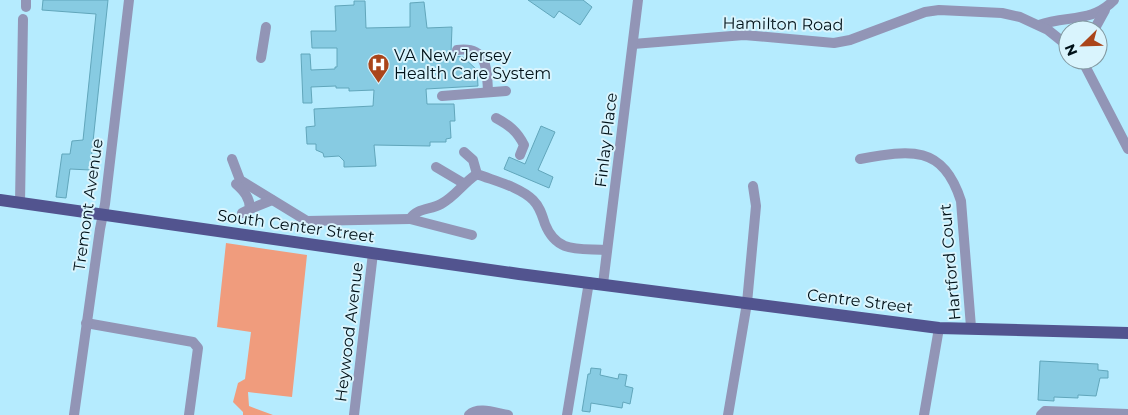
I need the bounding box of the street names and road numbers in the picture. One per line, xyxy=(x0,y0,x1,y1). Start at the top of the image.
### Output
street label: Hamilton Road xyxy=(722,13,844,35)
street label: Finlay Place xyxy=(591,92,621,188)
street label: Tremont Avenue xyxy=(69,137,107,273)
street label: Hartford Court xyxy=(935,202,965,321)
street label: South Center Street xyxy=(216,206,376,247)
street label: Heywood Avenue xyxy=(331,261,367,403)
street label: Centre Street xyxy=(806,285,914,317)

